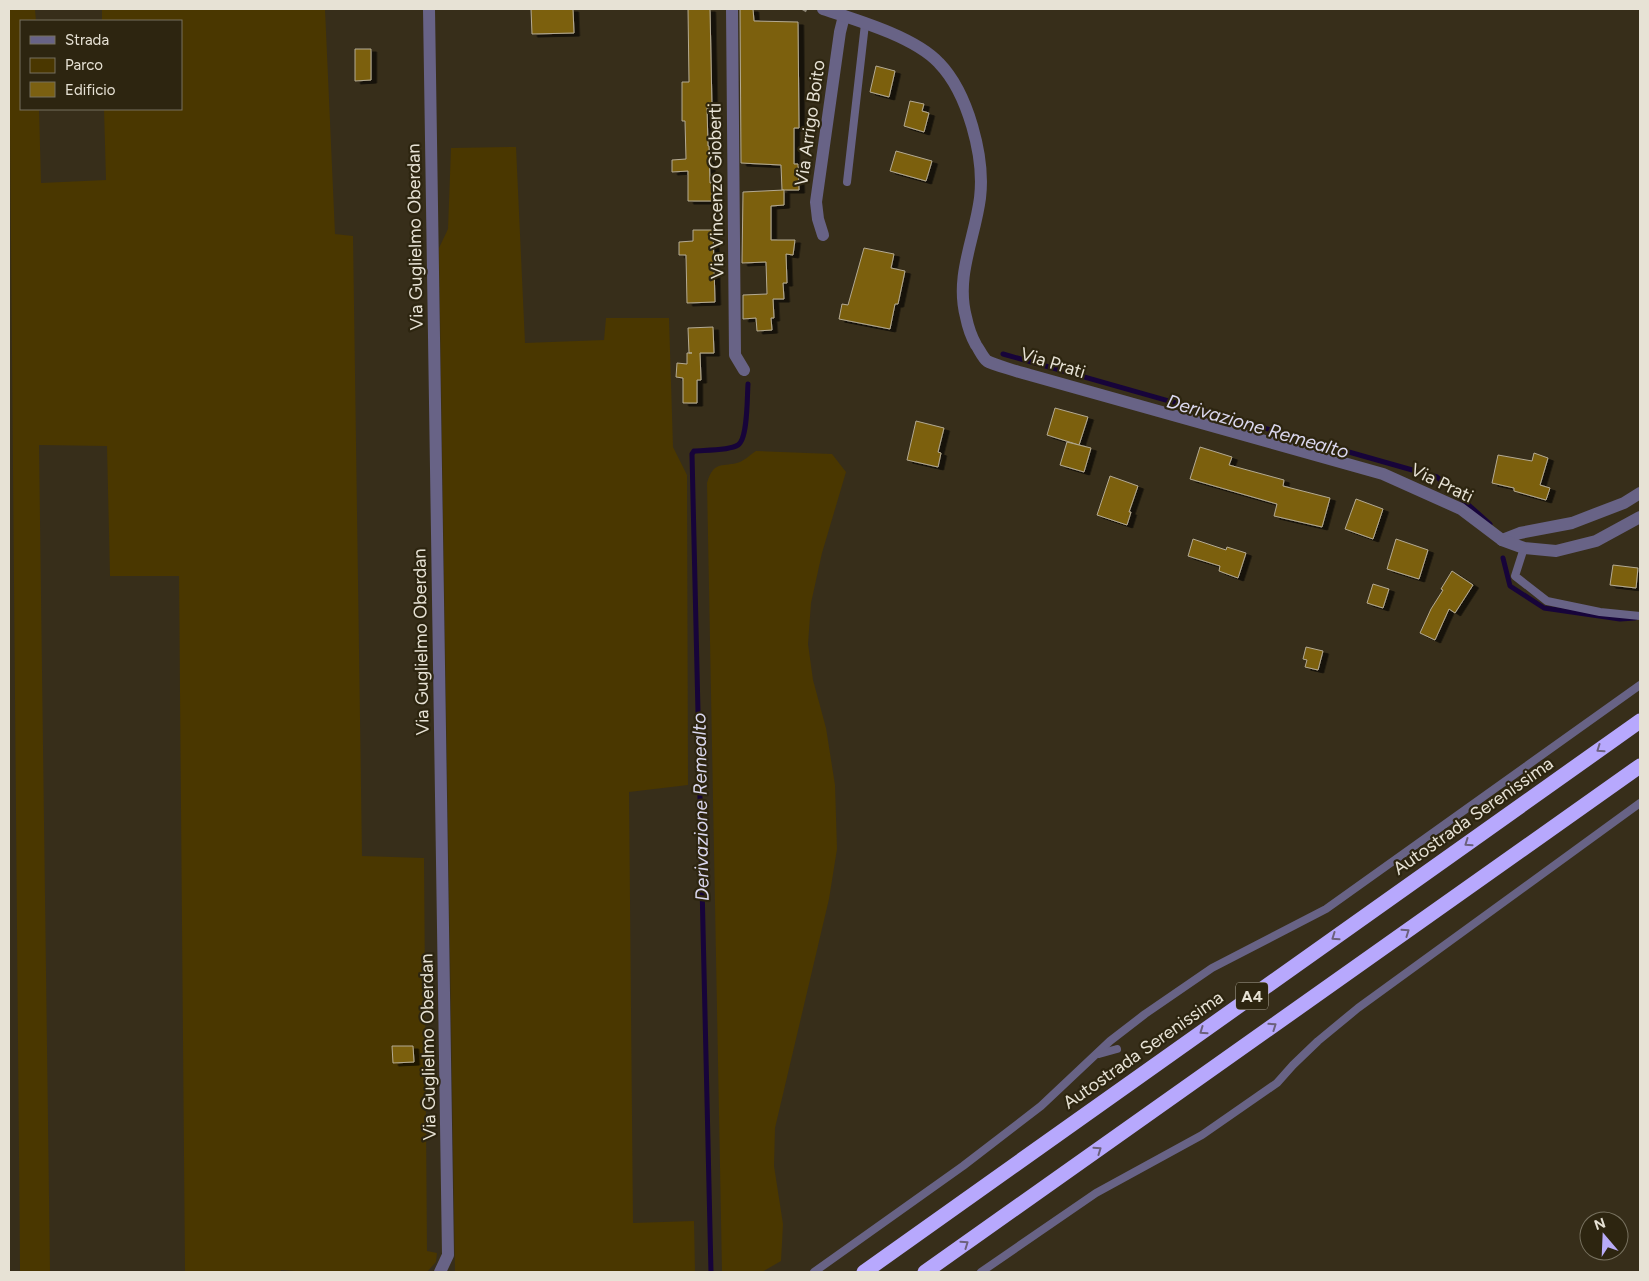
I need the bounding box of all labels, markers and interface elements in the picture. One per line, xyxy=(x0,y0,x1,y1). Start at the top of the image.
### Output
legend xyxy=(20,20,182,110)
text: Strada xyxy=(65,31,109,49)
text: Parco xyxy=(65,56,103,74)
street label: Via Arrigo Boito xyxy=(790,59,830,187)
text: Edificio xyxy=(65,81,116,99)
street label: Via Vincenzo Gioberti xyxy=(703,103,729,279)
street label: Via Guglielmo Oberdan xyxy=(402,143,428,331)
street label: Via Prati xyxy=(1018,343,1088,383)
water label: Derivazione Remealto xyxy=(1164,389,1351,463)
street label: Via Prati xyxy=(1407,458,1477,508)
street label: Via Guglielmo Oberdan xyxy=(408,548,434,736)
water label: Derivazione Remealto xyxy=(687,713,714,901)
one-way arrow xyxy=(1597,743,1606,752)
street label: Autostrada Serenissima xyxy=(1389,752,1557,880)
one-way arrow xyxy=(1464,837,1474,846)
one-way arrow xyxy=(1400,929,1410,938)
one-way arrow xyxy=(1332,931,1341,940)
street label: Via Guglielmo Oberdan xyxy=(415,953,441,1141)
road number: A4 xyxy=(1236,982,1268,1009)
street label: Autostrada Serenissima xyxy=(1059,986,1227,1114)
one-way arrow xyxy=(1267,1023,1277,1032)
one-way arrow xyxy=(1199,1025,1209,1034)
one-way arrow xyxy=(1092,1147,1102,1156)
north arrow xyxy=(1579,1211,1629,1261)
text: N xyxy=(1592,1214,1608,1234)
one-way arrow xyxy=(959,1241,969,1250)

